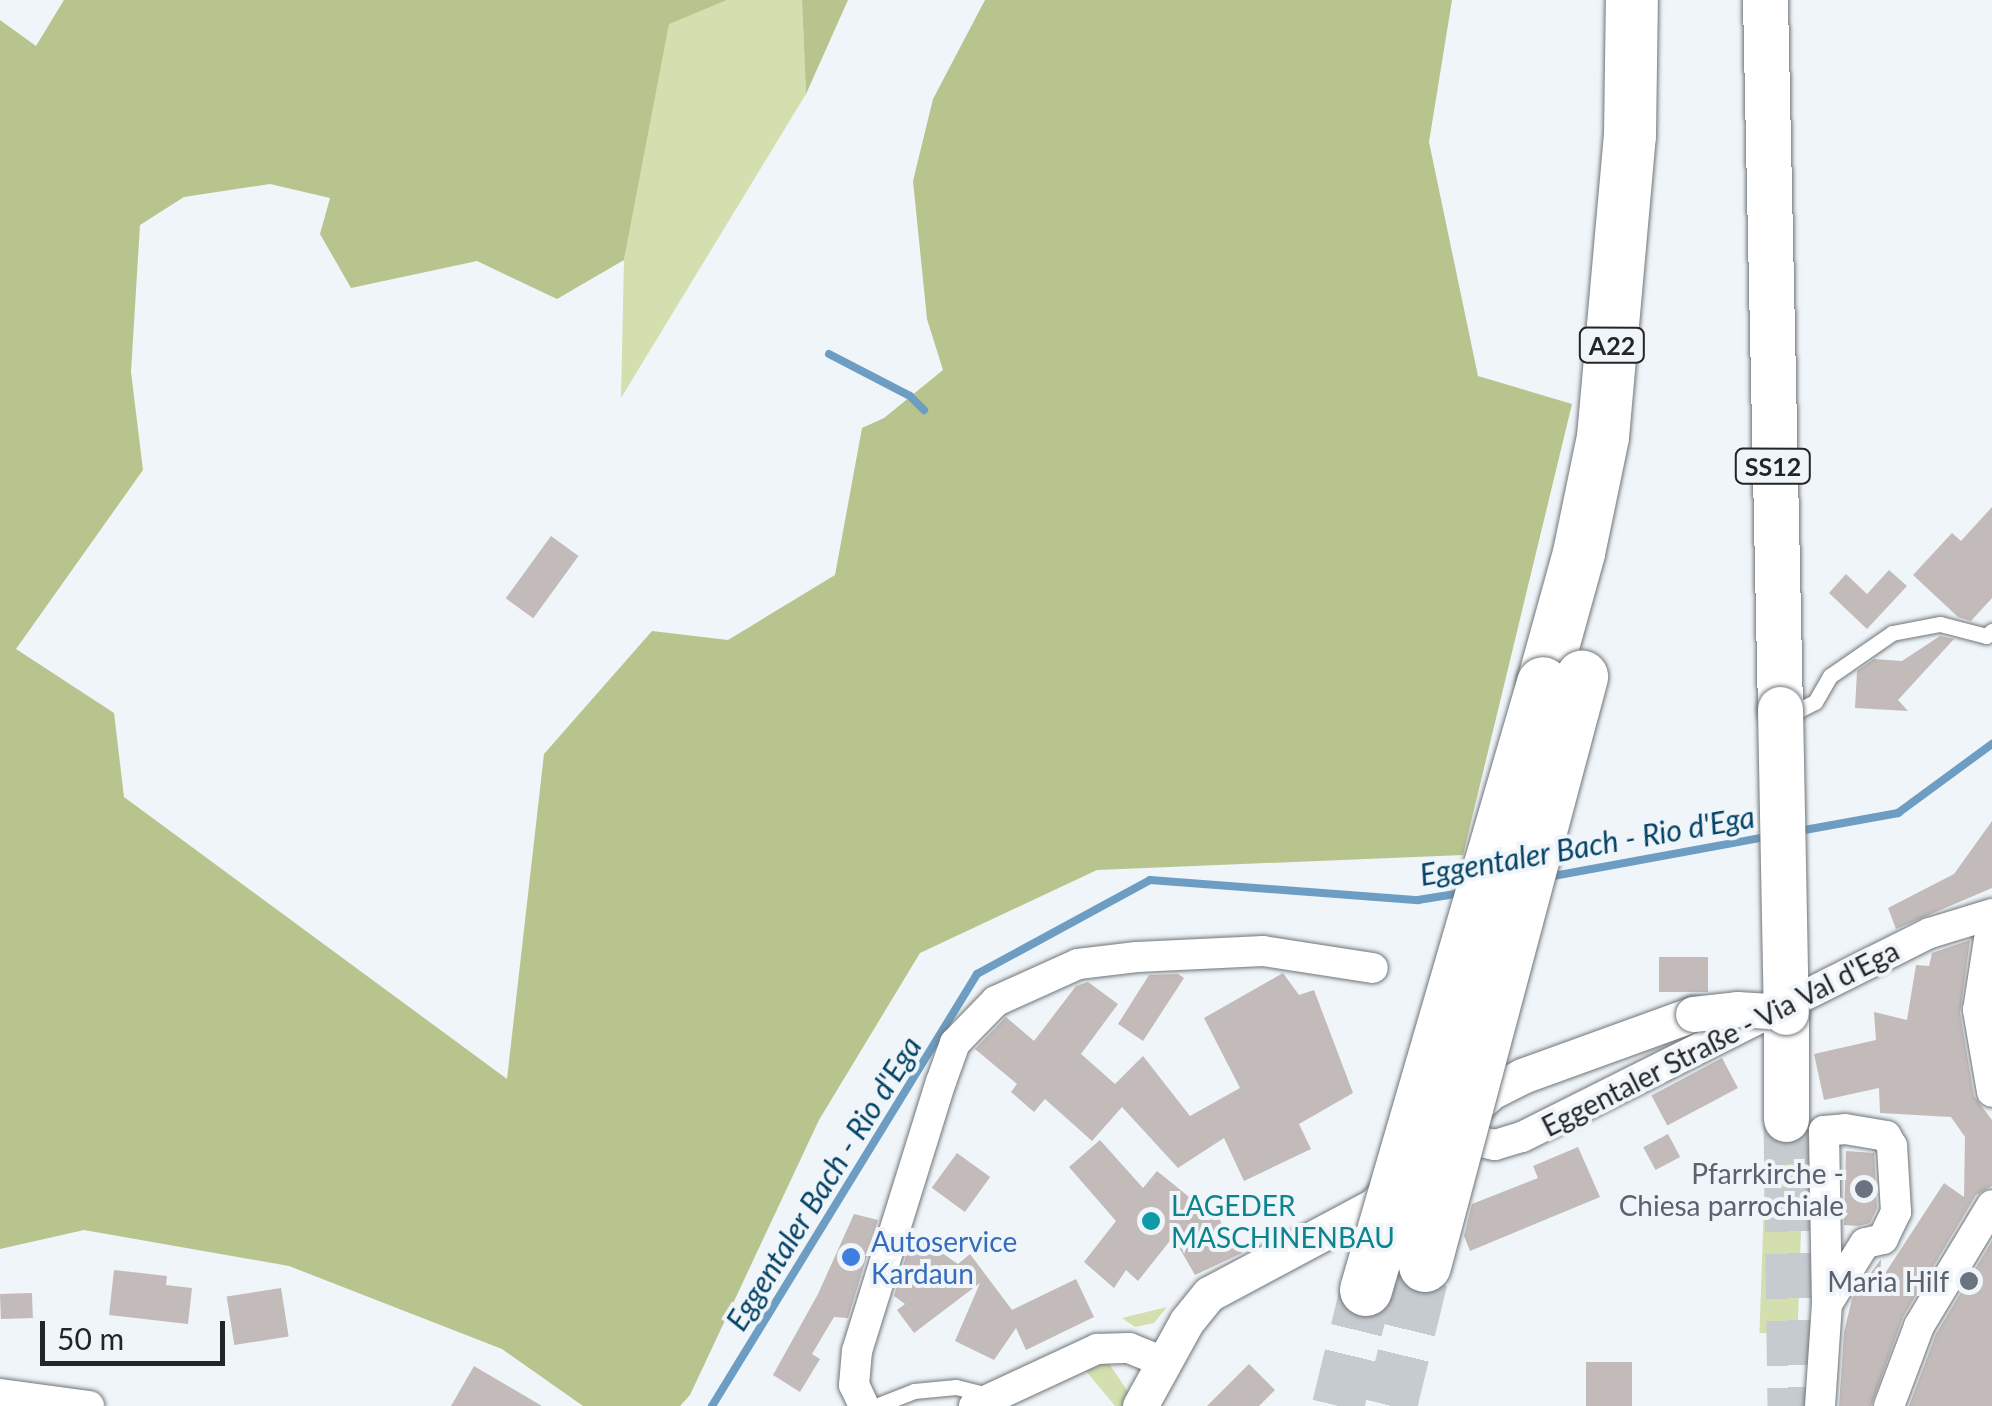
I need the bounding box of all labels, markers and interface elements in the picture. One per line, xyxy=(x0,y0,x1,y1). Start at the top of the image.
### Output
road number: A22 xyxy=(1577,325,1647,365)
road number: SS12 xyxy=(1733,446,1813,486)
water label: Eggentaler Bach - Rio d'Ega xyxy=(1417,798,1757,892)
street label: Eggentaler Straße - Via Val d'Ega xyxy=(1535,933,1905,1143)
water label: Eggentaler Bach - Rio d'Ega xyxy=(718,1029,928,1337)
place label: Pfarrkirche - Chiesa parrochiale xyxy=(1619,1156,1844,1222)
marker: Pfarrkirche - Chiesa parrochiale xyxy=(1853,1178,1875,1200)
place label: LAGEDER MASCHINENBAU xyxy=(1171,1188,1395,1254)
marker: LAGEDER MASCHINENBAU xyxy=(1140,1210,1162,1232)
place label: Autoservice Kardaun xyxy=(871,1224,1017,1290)
marker: Autoservice Kardaun xyxy=(840,1246,862,1268)
place label: Maria Hilf xyxy=(1827,1264,1949,1298)
marker: Maria Hilf xyxy=(1958,1270,1980,1292)
scale bar xyxy=(45,1301,230,1363)
text: 50 m xyxy=(57,1320,124,1356)

